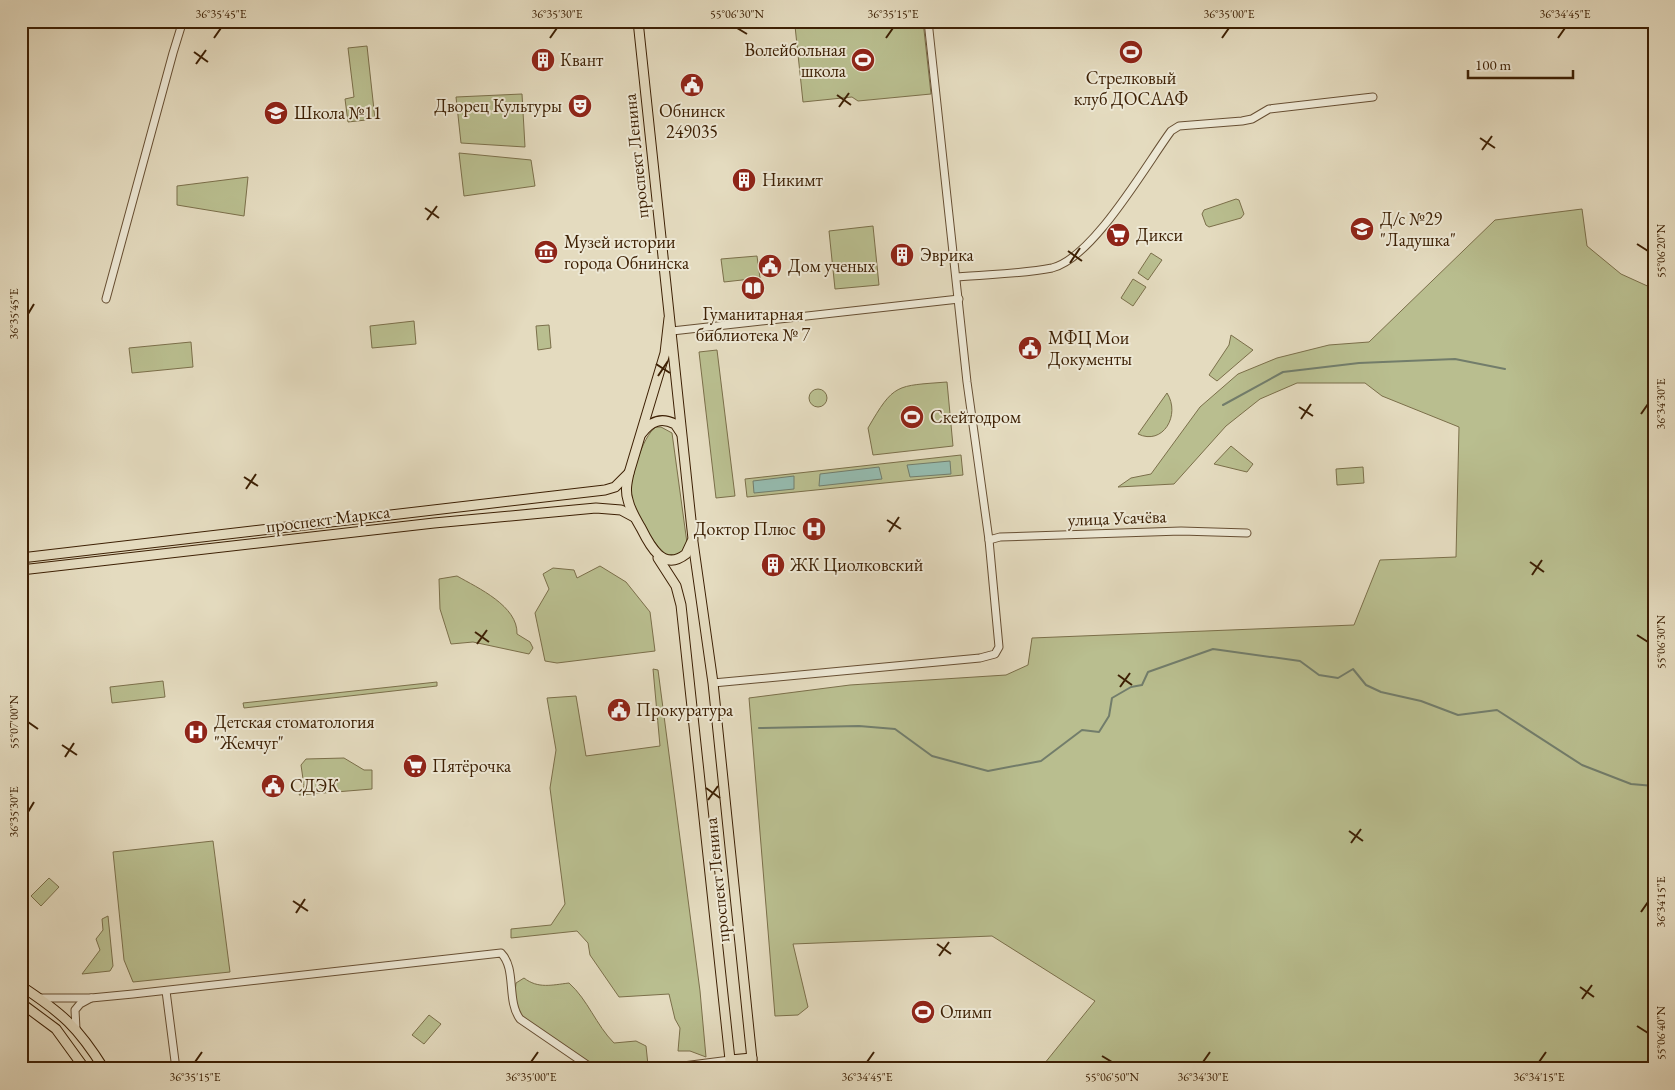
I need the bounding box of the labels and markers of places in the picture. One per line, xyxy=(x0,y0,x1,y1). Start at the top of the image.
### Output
place label: Волейбольная школа xyxy=(745,38,847,82)
sports icon: Стрелковый клуб ДОСААФ xyxy=(1118,39,1144,65)
building icon: Квант xyxy=(530,47,556,73)
sports icon: Волейбольная школа xyxy=(850,47,876,73)
place label: Квант xyxy=(560,48,604,71)
place label: Стрелковый клуб ДОСААФ xyxy=(1074,66,1188,110)
public building icon: Обнинск 249035 xyxy=(679,72,705,98)
theatre icon: Дворец Культуры xyxy=(567,93,593,119)
place label: Дворец Культуры xyxy=(434,94,562,117)
place label: Обнинск 249035 xyxy=(659,99,725,143)
school or university icon: Школа №11 xyxy=(263,100,289,126)
place label: Школа №11 xyxy=(294,101,382,124)
building icon: Никимт xyxy=(731,167,757,193)
place label: Никимт xyxy=(762,168,823,191)
place label: Д/с №29 "Ладушка" xyxy=(1380,207,1456,251)
school or university icon: Д/с №29 "Ладушка" xyxy=(1349,216,1375,242)
supermarket icon: Дикси xyxy=(1105,222,1131,248)
place label: Дикси xyxy=(1136,223,1183,246)
place label: Музей истории города Обнинска xyxy=(564,230,690,274)
museum icon: Музей истории города Обнинска xyxy=(533,239,559,265)
building icon: Эврика xyxy=(889,242,915,268)
place label: Эврика xyxy=(920,243,975,266)
public building icon: Дом ученых xyxy=(757,253,783,279)
place label: Дом ученых xyxy=(788,254,876,277)
library icon: Гуманитарная библиотека № 7 xyxy=(740,275,766,301)
place label: Гуманитарная библиотека № 7 xyxy=(696,302,811,346)
place label: МФЦ Мои Документы xyxy=(1048,326,1132,370)
public building icon: МФЦ Мои Документы xyxy=(1017,335,1043,361)
sports icon: Скейтодром xyxy=(899,404,925,430)
place label: Скейтодром xyxy=(930,405,1022,428)
hospital icon: Доктор Плюс xyxy=(801,516,827,542)
place label: Доктор Плюс xyxy=(694,517,796,540)
building icon: ЖК Циолковский xyxy=(760,552,786,578)
place label: ЖК Циолковский xyxy=(789,553,924,576)
public building icon: Прокуратура xyxy=(606,697,632,723)
place label: Прокуратура xyxy=(636,698,734,721)
place label: Детская стоматология "Жемчуг" xyxy=(214,710,375,754)
hospital icon: Детская стоматология "Жемчуг" xyxy=(183,719,209,745)
supermarket icon: Пятёрочка xyxy=(402,753,428,779)
place label: Пятёрочка xyxy=(432,754,512,777)
public building icon: СДЭК xyxy=(260,773,286,799)
place label: СДЭК xyxy=(290,774,339,797)
sports icon: Олимп xyxy=(910,999,936,1025)
place label: Олимп xyxy=(940,1000,992,1023)

